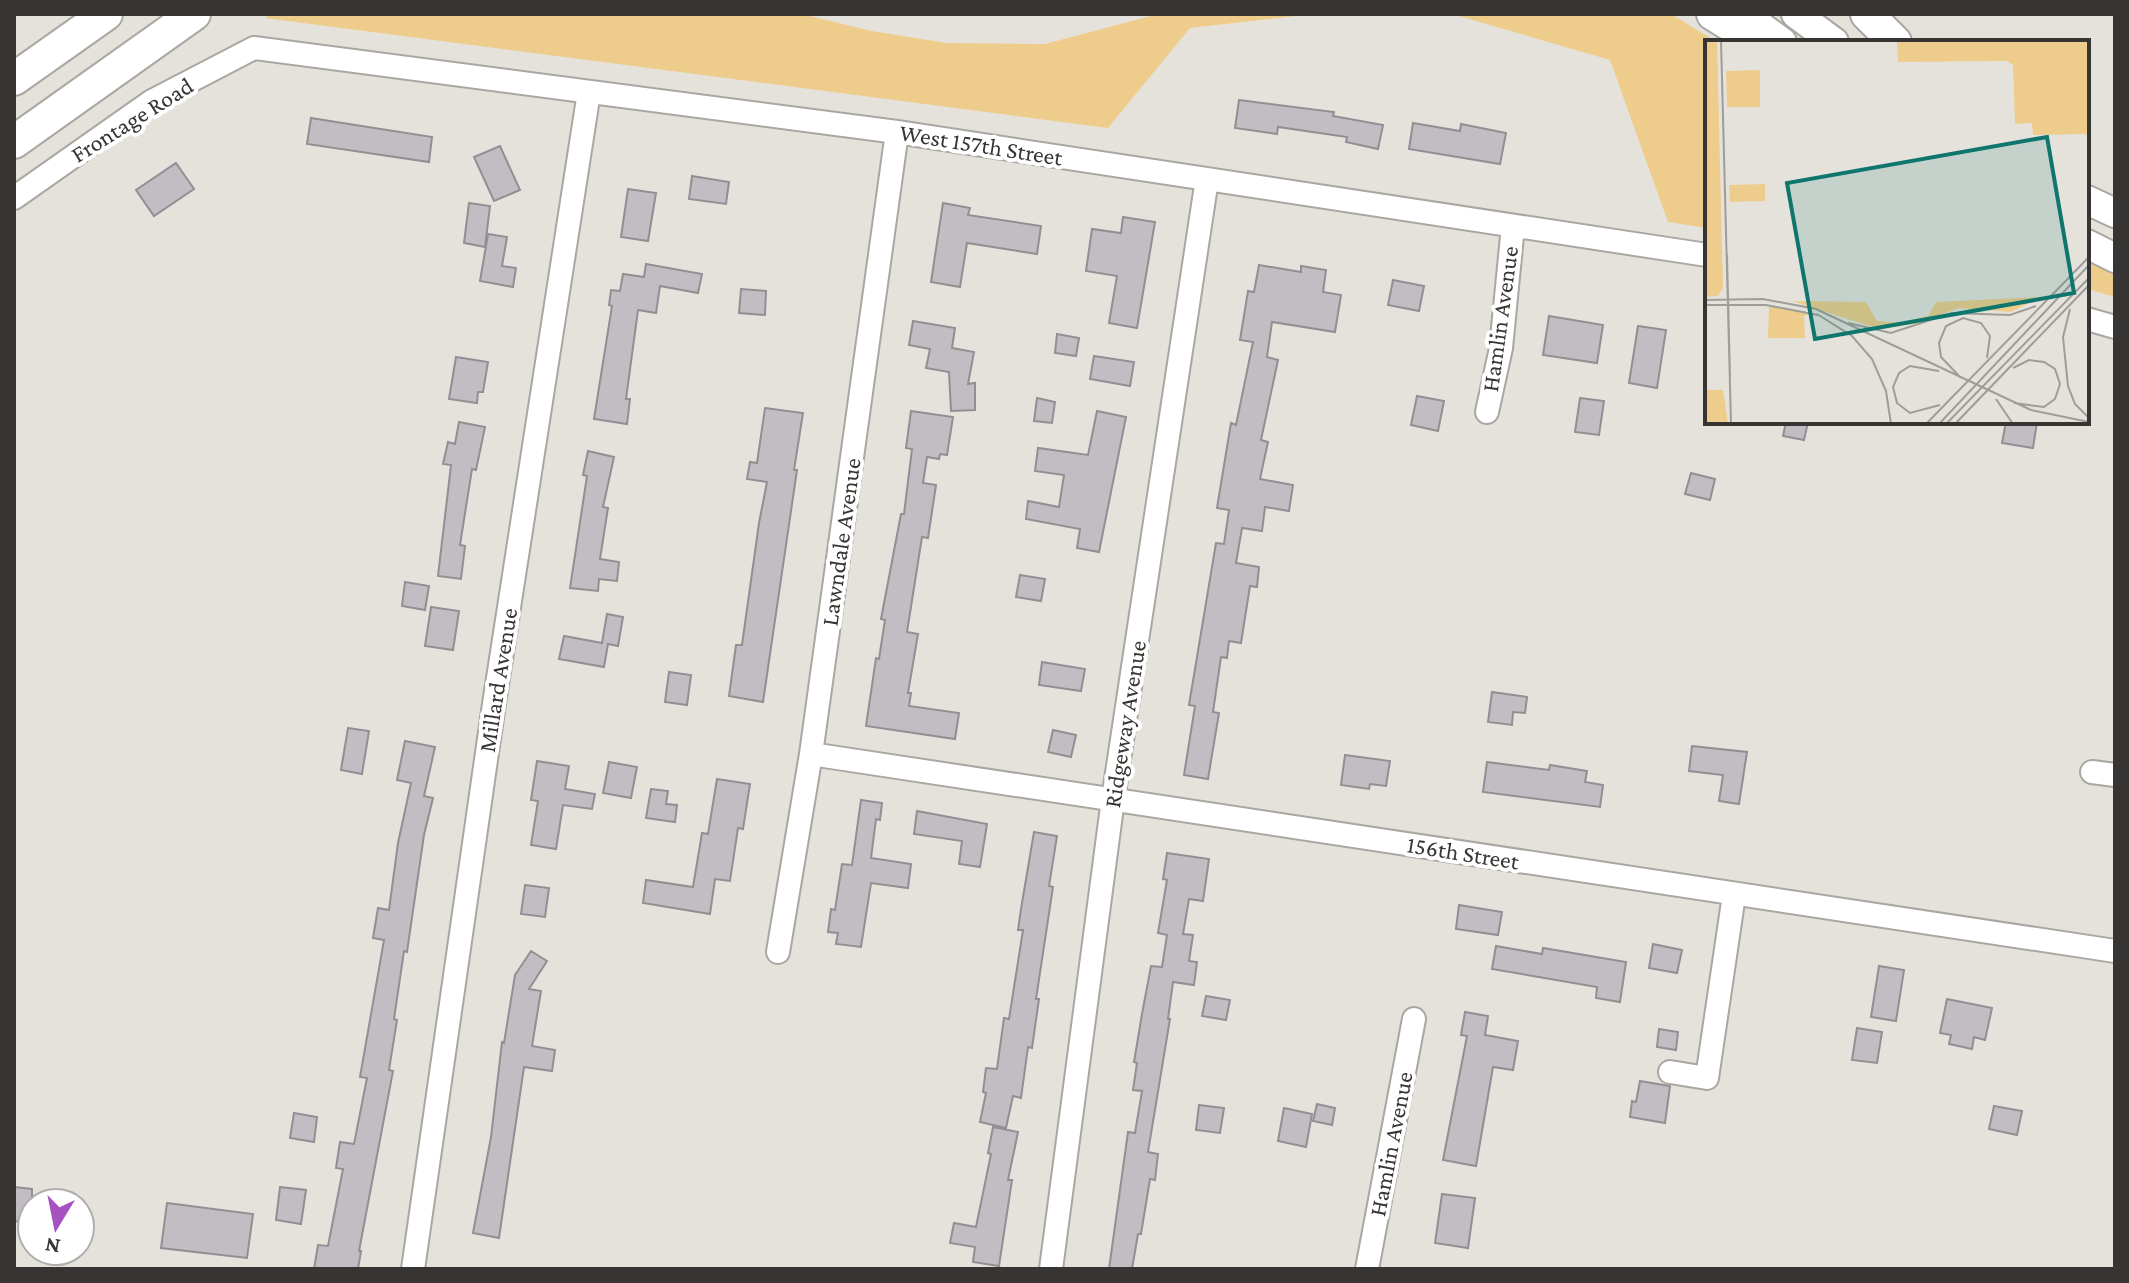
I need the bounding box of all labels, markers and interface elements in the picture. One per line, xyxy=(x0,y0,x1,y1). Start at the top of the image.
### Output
inset map xyxy=(1705,40,2089,424)
street label: Frontage Road xyxy=(66,71,198,168)
street label: West 157th Street xyxy=(898,118,1065,171)
street label: Hamlin Avenue xyxy=(1476,244,1523,394)
street label: Lawndale Avenue xyxy=(815,456,866,628)
street label: Millard Avenue xyxy=(473,606,522,754)
street label: Ridgeway Avenue xyxy=(1098,638,1151,809)
street label: 156th Street xyxy=(1405,830,1522,875)
street label: Hamlin Avenue xyxy=(1363,1069,1418,1219)
north arrow xyxy=(16,1187,96,1267)
text: N xyxy=(43,1233,62,1260)

